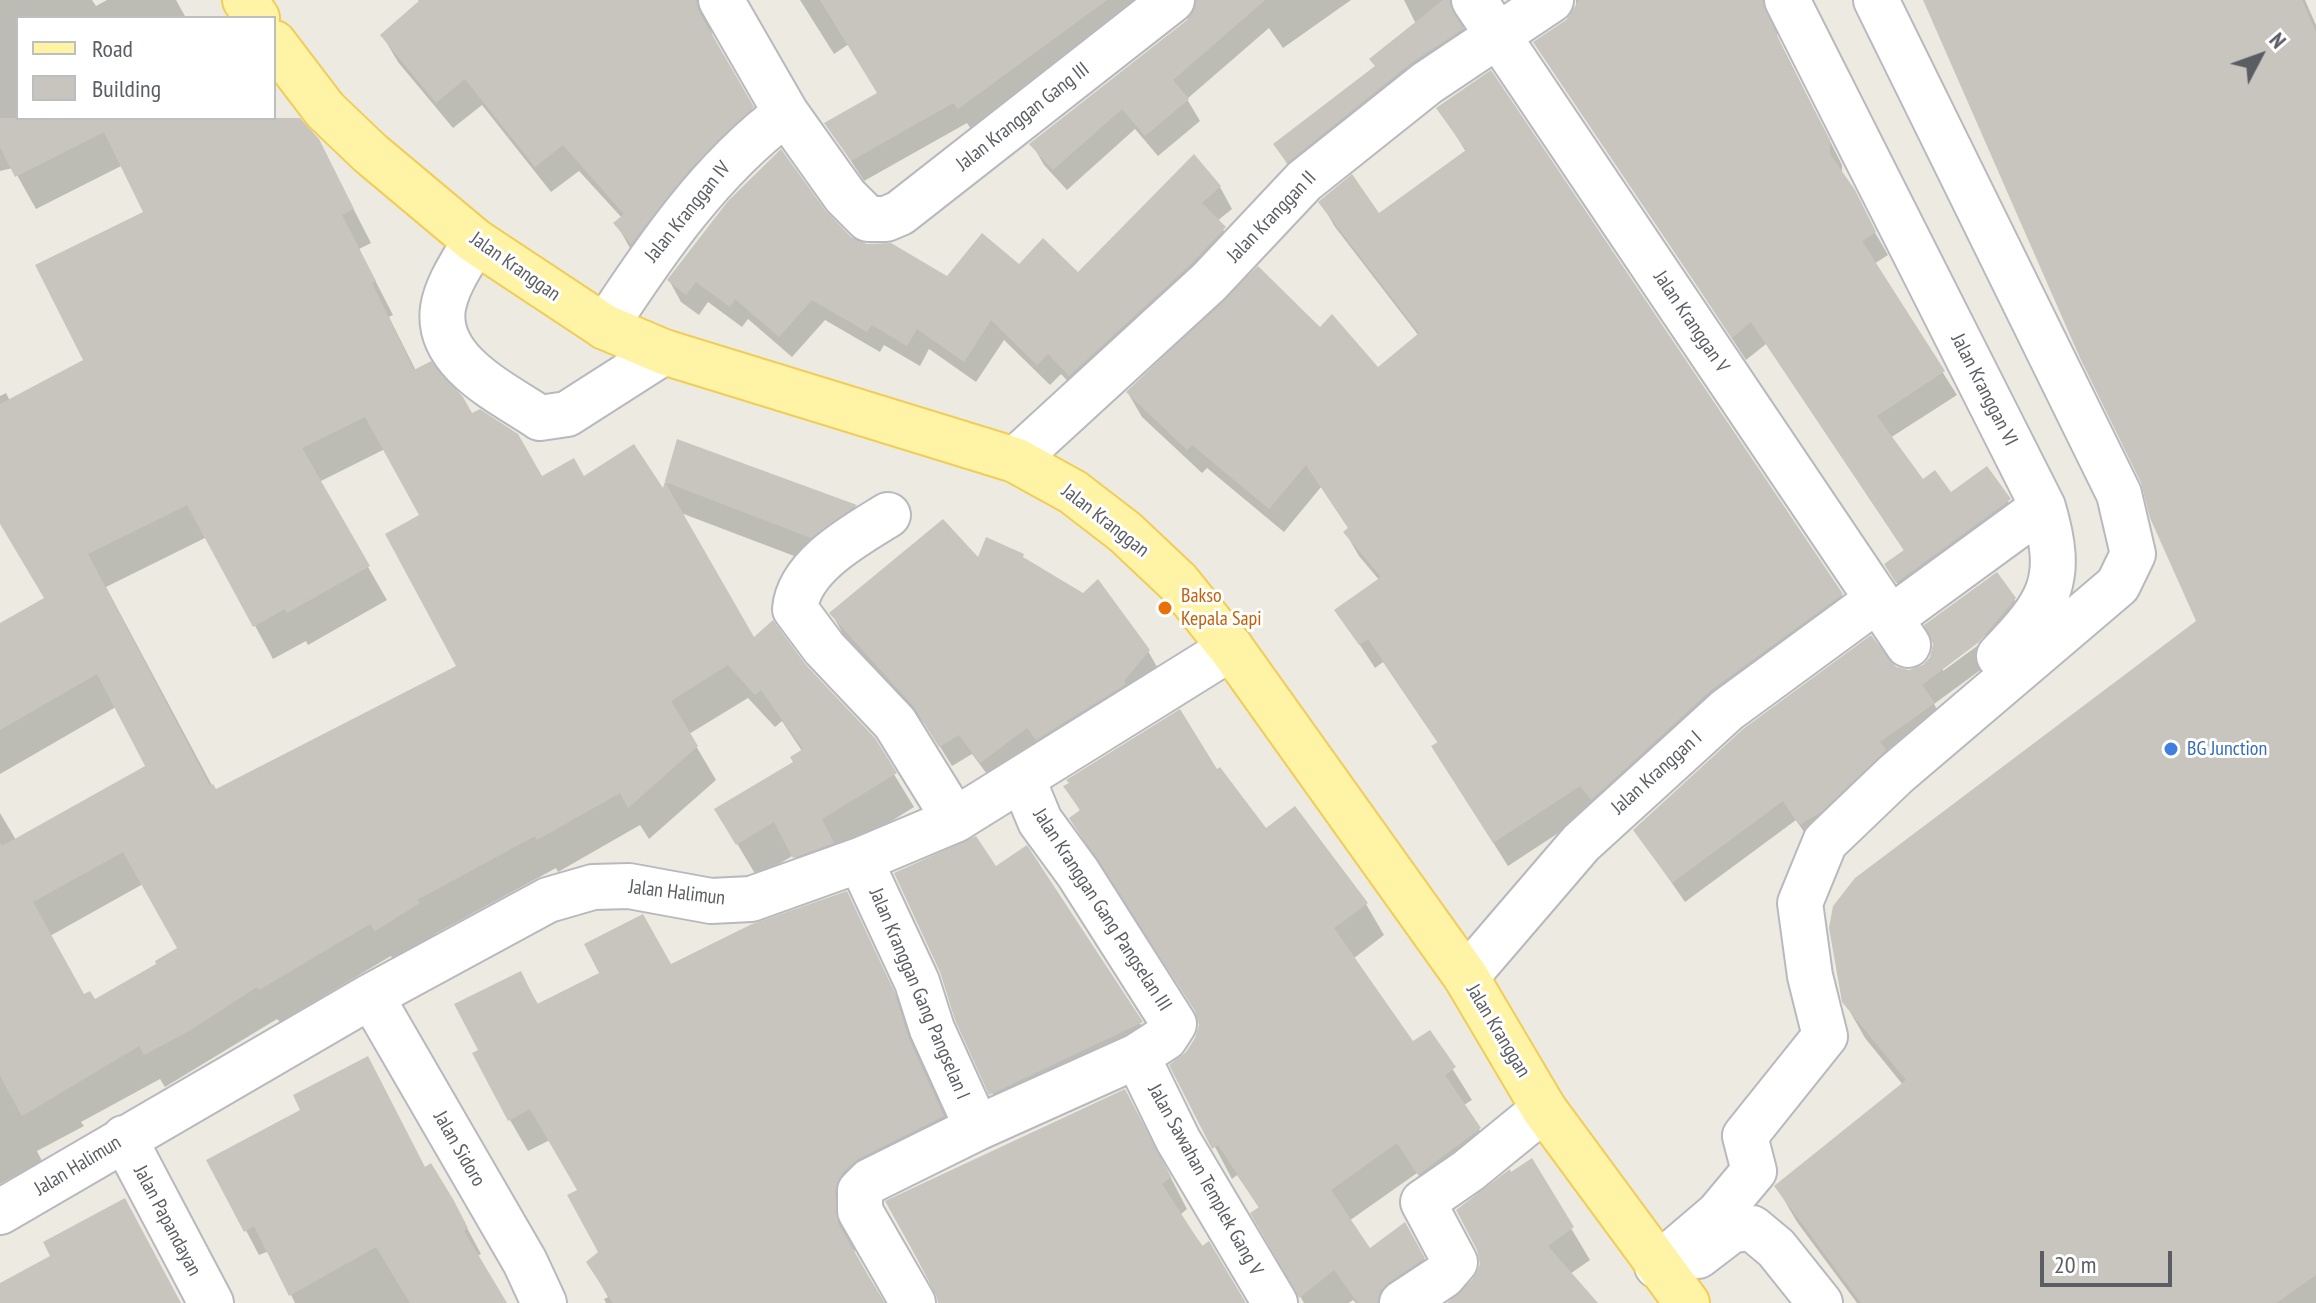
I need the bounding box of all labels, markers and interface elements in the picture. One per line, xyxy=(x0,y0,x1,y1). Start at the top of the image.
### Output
legend xyxy=(16,16,276,120)
north arrow xyxy=(2220,16,2300,96)
text: N xyxy=(2264,27,2293,54)
text: Road xyxy=(92,33,133,64)
street label: Jalan Kranggan Gang III xyxy=(952,58,1094,176)
text: Building xyxy=(92,73,161,104)
street label: Jalan Kranggan IV xyxy=(640,157,736,267)
street label: Jalan Kranggan II xyxy=(1222,166,1322,268)
street label: Jalan Kranggan xyxy=(465,227,565,307)
street label: Jalan Kranggan V xyxy=(1648,266,1734,378)
street label: Jalan Kranggan VI xyxy=(1946,330,2022,450)
street label: Jalan Kranggan xyxy=(1057,479,1153,563)
place label: Bakso Kepala Sapi xyxy=(1181,584,1262,631)
marker: Bakso Kepala Sapi xyxy=(1156,599,1174,617)
street label: Jalan Kranggan I xyxy=(1607,726,1707,820)
place label: BG Junction xyxy=(2187,737,2267,761)
marker: BG Junction xyxy=(2162,740,2180,758)
street label: Jalan Kranggan Gang Pangselan III xyxy=(1028,804,1176,1016)
street label: Jalan Halimun xyxy=(628,875,726,911)
street label: Jalan Kranggan Gang Pangselan I xyxy=(864,885,974,1103)
street label: Jalan Kranggan xyxy=(1461,980,1535,1082)
street label: Jalan Sawahan Templek Gang V xyxy=(1142,1080,1268,1280)
street label: Jalan Sidoro xyxy=(428,1107,490,1191)
street label: Jalan Halimun xyxy=(30,1131,126,1201)
street label: Jalan Papandayan xyxy=(128,1162,206,1280)
scale bar xyxy=(2044,1235,2176,1285)
text: 20 m xyxy=(2054,1249,2096,1280)

